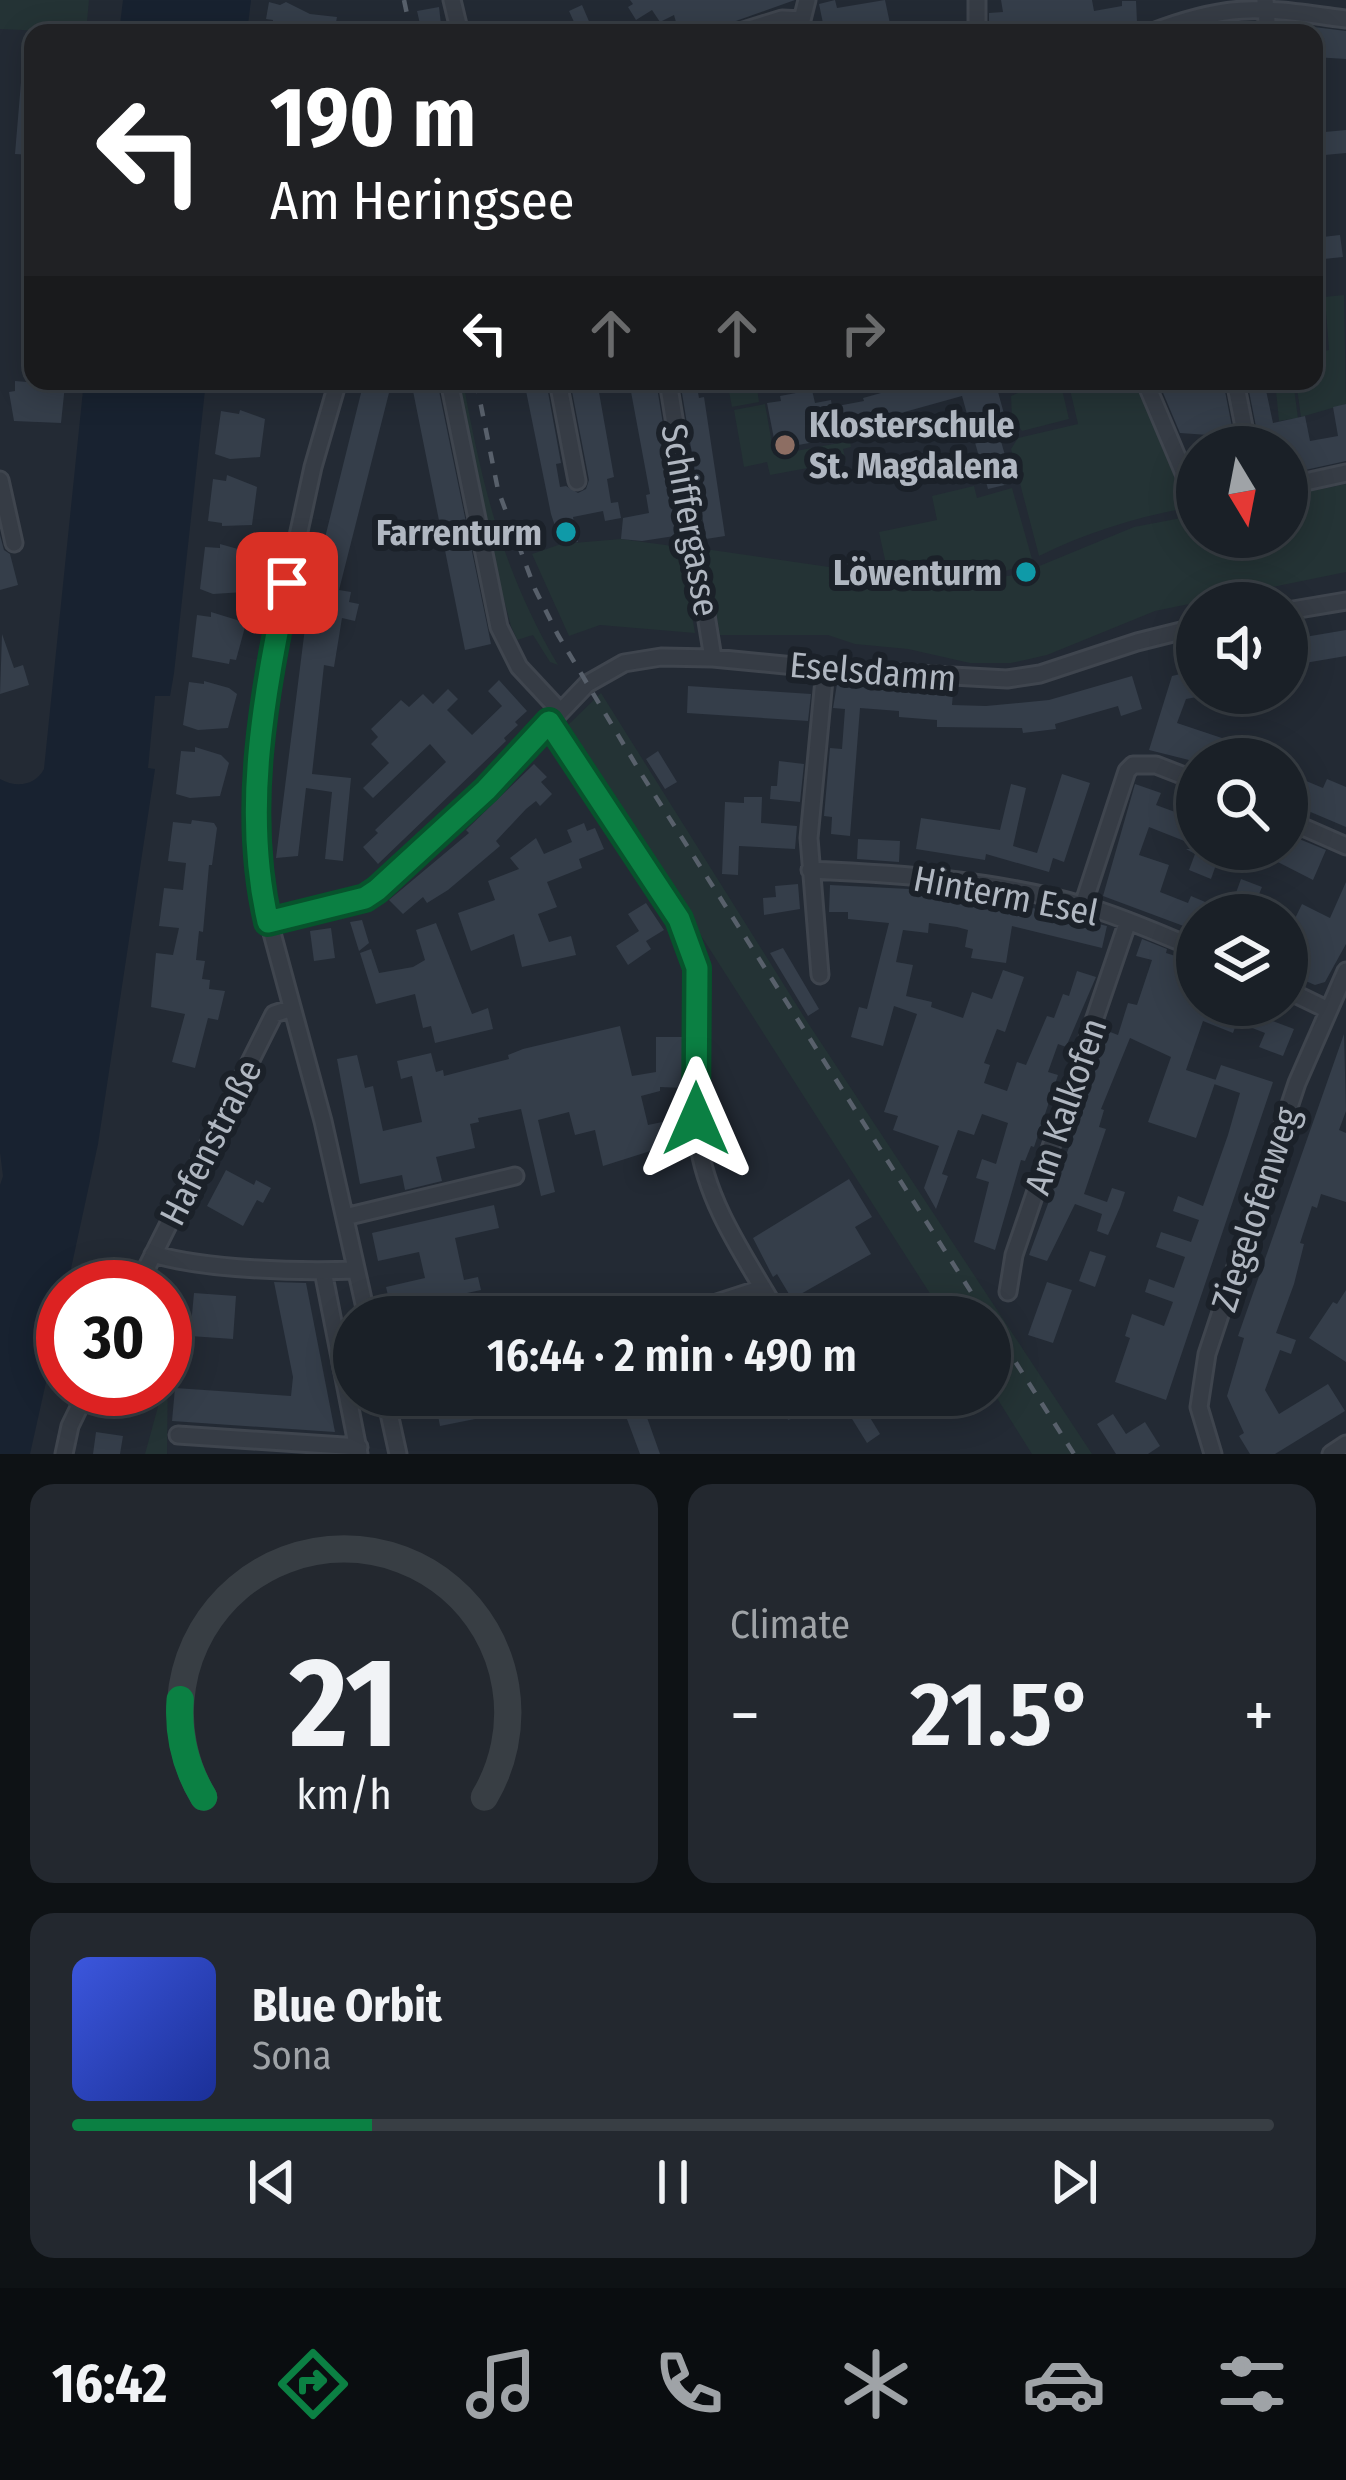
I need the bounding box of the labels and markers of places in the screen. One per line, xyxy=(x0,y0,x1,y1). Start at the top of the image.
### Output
place label: Klosterschule St. Magdalena xyxy=(809,403,1019,488)
marker: Klosterschule St. Magdalena xyxy=(772,432,798,458)
place label: Farrenturm xyxy=(376,511,542,555)
marker: Farrenturm xyxy=(553,519,579,545)
pin xyxy=(236,532,338,634)
place label: Löwenturm xyxy=(833,551,1002,595)
marker: Löwenturm xyxy=(1013,559,1039,585)

